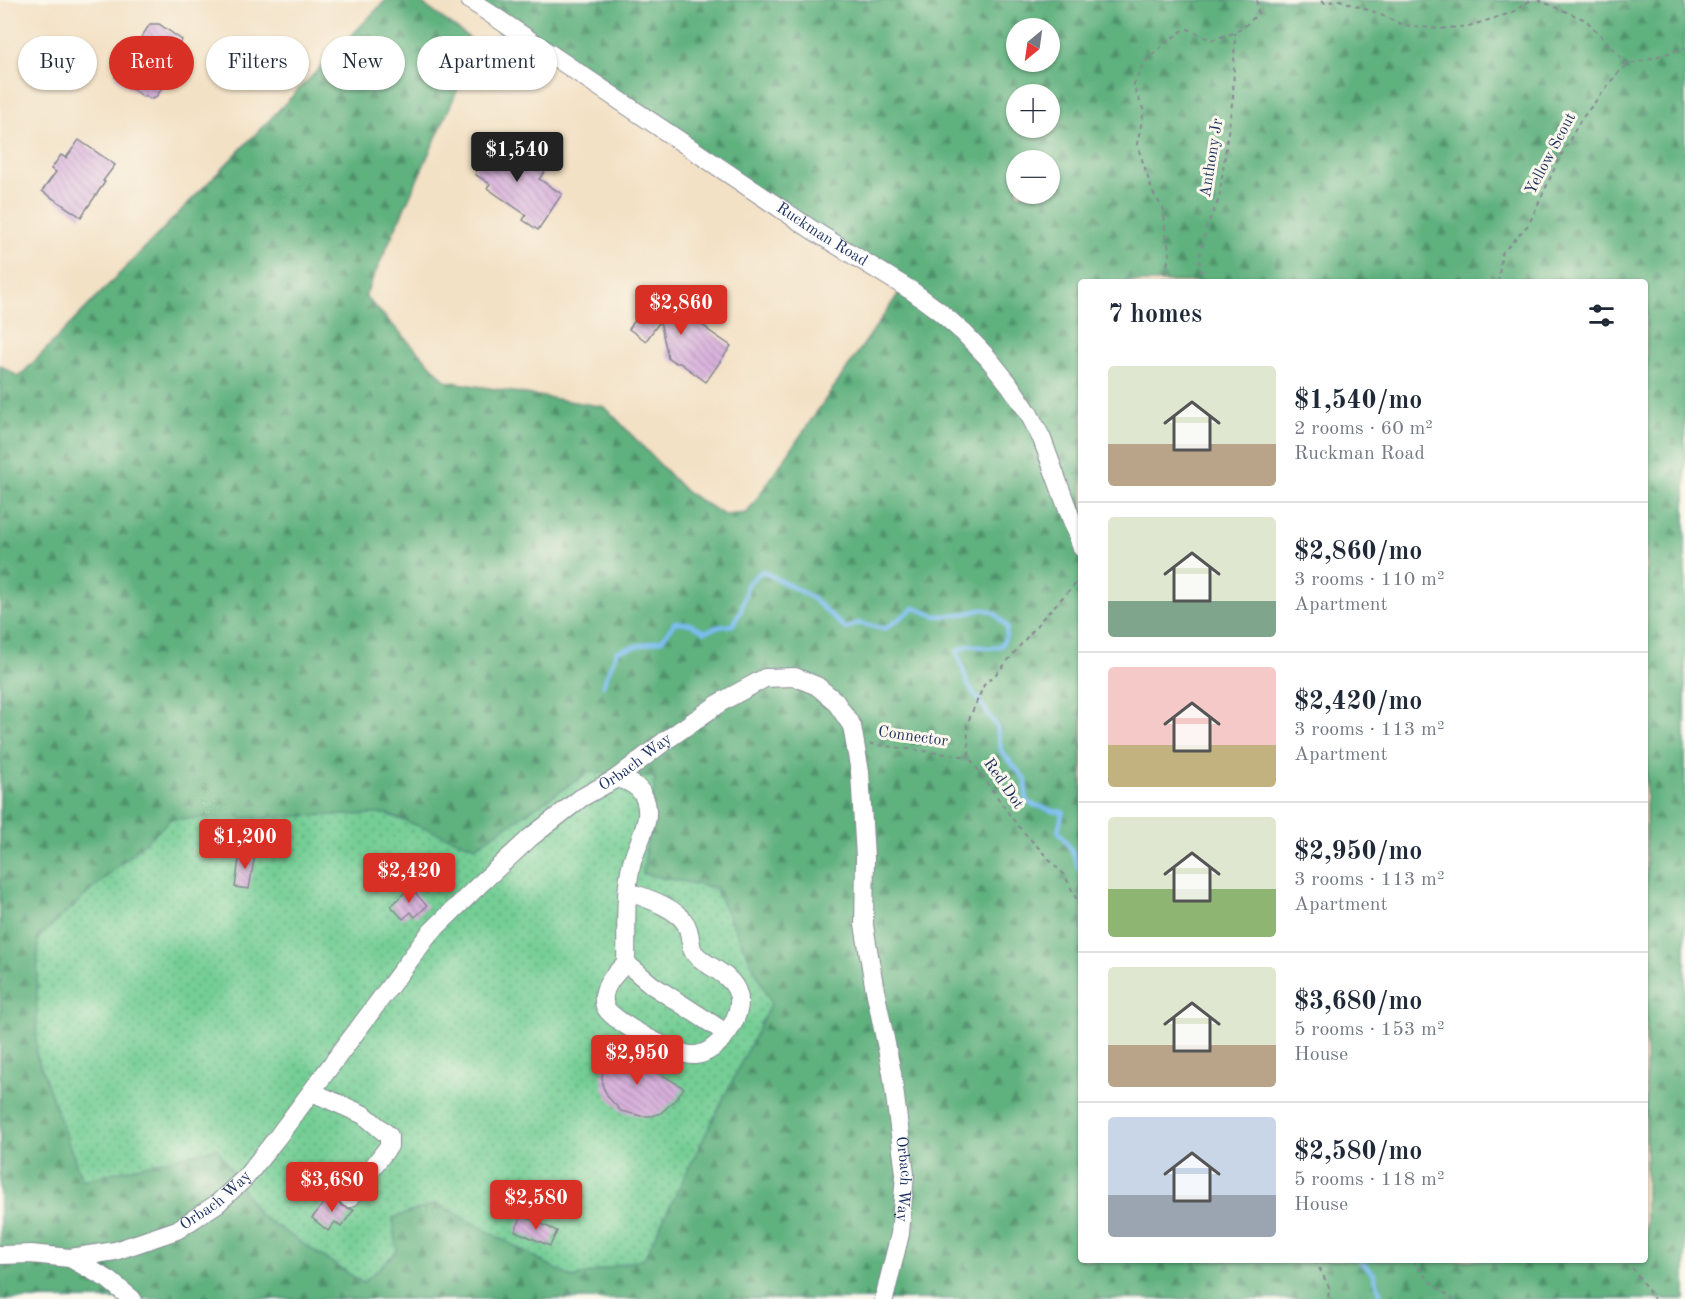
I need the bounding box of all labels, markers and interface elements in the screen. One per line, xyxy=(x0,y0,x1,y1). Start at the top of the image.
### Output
north arrow xyxy=(1006,18,1060,72)
map controls xyxy=(1006,18,1060,204)
chip: Buy xyxy=(18,36,97,90)
chip: Rent xyxy=(109,36,194,90)
chip: Filters xyxy=(206,36,309,90)
chip: New xyxy=(321,36,405,90)
chip: Apartment xyxy=(417,36,557,90)
button: + xyxy=(1006,84,1060,138)
street label: Yellow Scout xyxy=(1523,110,1579,198)
street label: Anthony Jr xyxy=(1198,117,1226,199)
pin: $1,540 xyxy=(468,132,566,183)
text: $1,540 xyxy=(485,141,549,161)
button: − xyxy=(1006,150,1060,204)
street label: Ruckman Road xyxy=(773,200,870,270)
pin: $2,860 xyxy=(632,285,730,336)
text: $2,860 xyxy=(649,294,713,314)
icon: filters xyxy=(1585,299,1618,332)
text: 7 homes xyxy=(1108,302,1202,328)
text: $1,540/mo xyxy=(1294,388,1422,414)
icon: home xyxy=(1156,390,1228,462)
text: 2 rooms · 60 m² xyxy=(1294,419,1433,439)
text: Ruckman Road xyxy=(1294,444,1425,464)
text: $2,860/mo xyxy=(1294,539,1422,565)
icon: home xyxy=(1156,541,1228,613)
text: 3 rooms · 110 m² xyxy=(1294,570,1444,590)
text: Apartment xyxy=(1294,595,1388,615)
text: $2,420/mo xyxy=(1294,689,1422,715)
icon: home xyxy=(1156,691,1228,763)
text: 3 rooms · 113 m² xyxy=(1294,720,1444,740)
street label: Connector xyxy=(877,724,949,750)
street label: Orbach Way xyxy=(596,731,675,794)
text: Apartment xyxy=(1294,745,1388,765)
street label: Red Dot xyxy=(980,756,1026,813)
pin: $1,200 xyxy=(196,819,294,870)
text: $1,200 xyxy=(213,828,277,848)
text: $2,950/mo xyxy=(1294,839,1422,865)
icon: home xyxy=(1156,841,1228,913)
pin: $2,420 xyxy=(360,853,458,904)
text: $2,420 xyxy=(377,862,441,882)
text: 3 rooms · 113 m² xyxy=(1294,870,1444,890)
text: Apartment xyxy=(1294,895,1388,915)
text: $3,680/mo xyxy=(1294,989,1422,1015)
icon: home xyxy=(1156,991,1228,1063)
text: 5 rooms · 153 m² xyxy=(1294,1020,1444,1040)
pin: $2,950 xyxy=(588,1035,686,1086)
text: $2,950 xyxy=(605,1044,669,1064)
text: House xyxy=(1294,1045,1348,1065)
street label: Orbach Way xyxy=(892,1135,913,1223)
text: $2,580/mo xyxy=(1294,1139,1422,1165)
icon: home xyxy=(1156,1141,1228,1213)
pin: $3,680 xyxy=(283,1162,381,1213)
street label: Orbach Way xyxy=(177,1168,255,1234)
text: 5 rooms · 118 m² xyxy=(1294,1170,1444,1190)
text: $3,680 xyxy=(300,1171,364,1191)
pin: $2,580 xyxy=(487,1180,585,1231)
text: $2,580 xyxy=(504,1189,568,1209)
text: House xyxy=(1294,1195,1348,1215)

